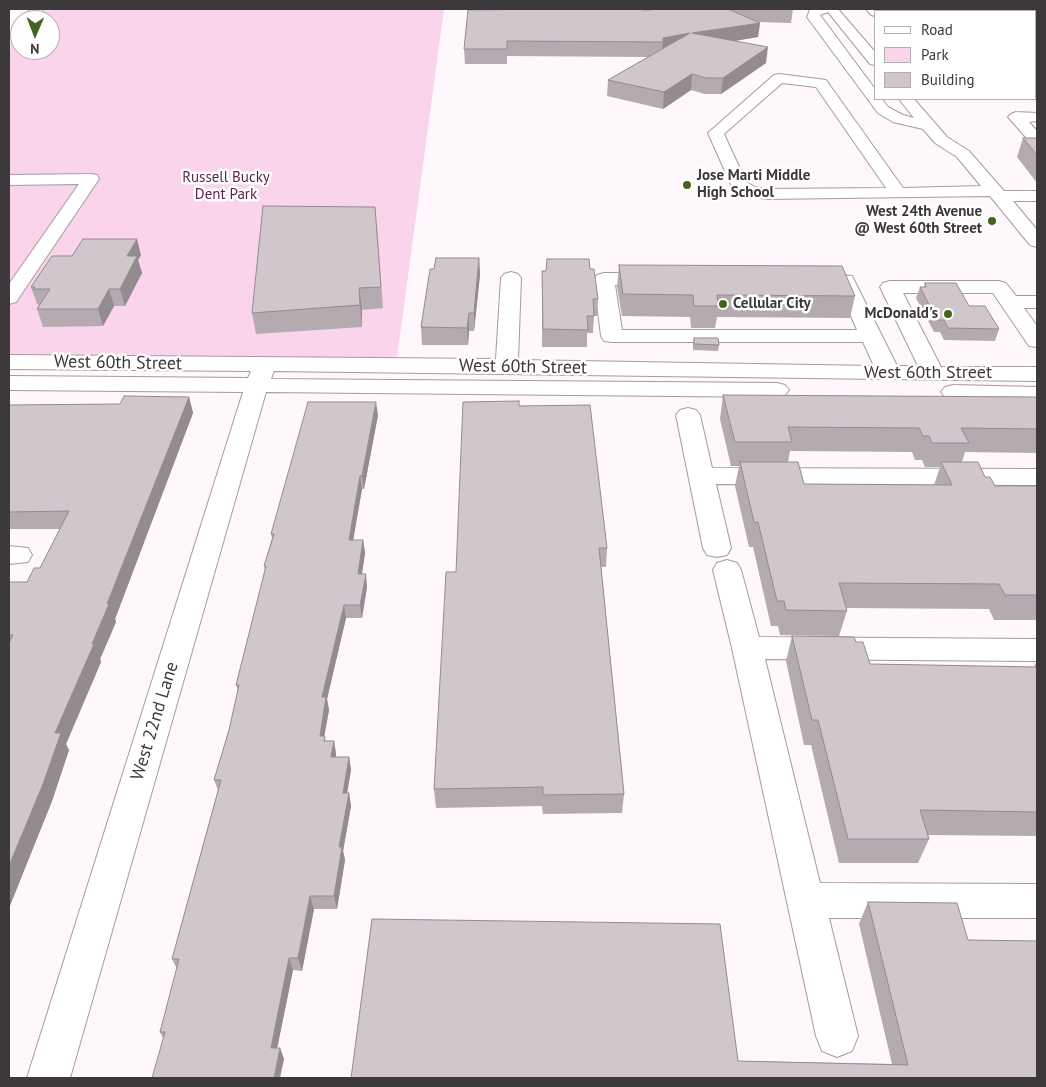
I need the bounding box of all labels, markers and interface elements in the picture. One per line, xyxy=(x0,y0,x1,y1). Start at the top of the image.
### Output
north arrow xyxy=(10,10,60,60)
legend xyxy=(874,10,1036,100)
text: Road xyxy=(921,20,953,39)
text: N xyxy=(30,40,40,58)
text: Park xyxy=(921,45,949,64)
text: Building xyxy=(921,70,975,89)
place label: Jose Marti Middle High School xyxy=(697,167,810,202)
park label: Russell Bucky Dent Park xyxy=(182,169,270,204)
marker: Jose Marti Middle High School xyxy=(681,179,693,191)
place label: West 24th Avenue @ West 60th Street xyxy=(854,203,982,238)
marker: West 24th Avenue @ West 60th Street xyxy=(986,215,998,227)
place label: Cellular City xyxy=(733,295,811,313)
marker: Cellular City xyxy=(717,298,729,310)
place label: McDonald's xyxy=(865,305,938,323)
marker: McDonald's xyxy=(942,308,954,320)
street label: West 60th Street xyxy=(54,351,182,375)
street label: West 60th Street xyxy=(459,355,587,379)
street label: West 60th Street xyxy=(864,362,992,384)
street label: West 22nd Lane xyxy=(127,659,183,783)

